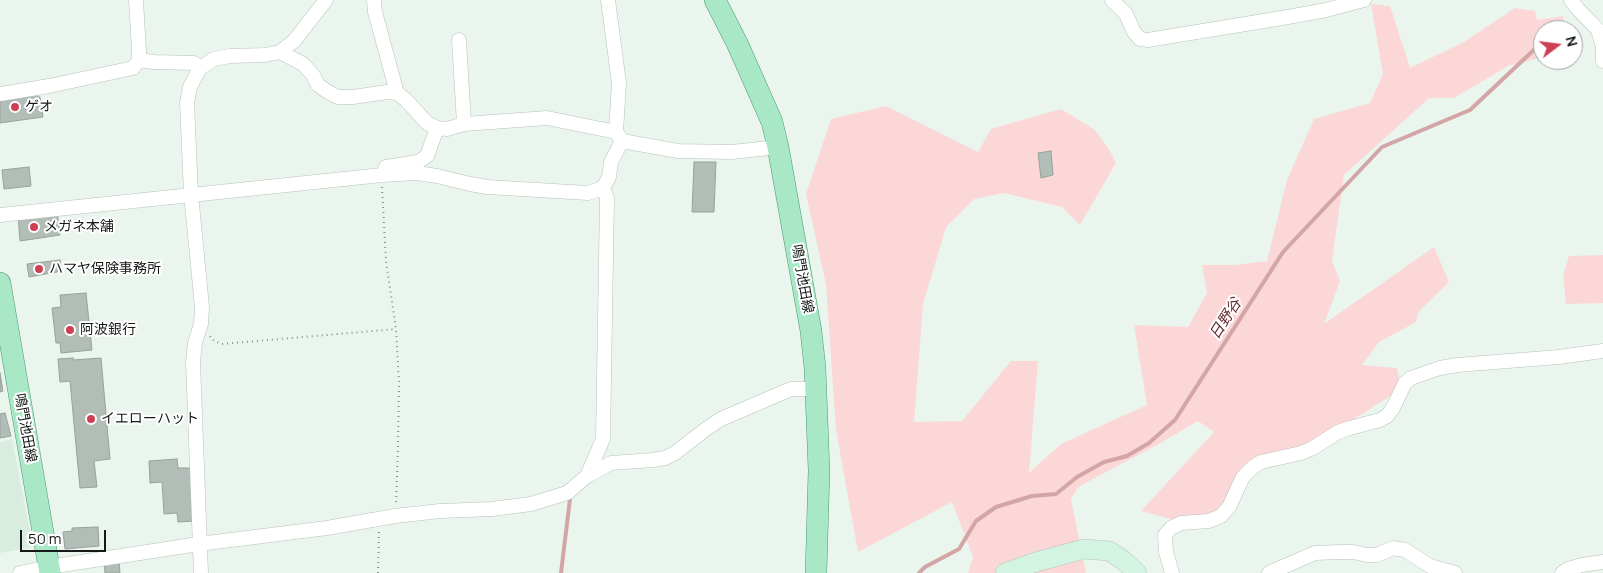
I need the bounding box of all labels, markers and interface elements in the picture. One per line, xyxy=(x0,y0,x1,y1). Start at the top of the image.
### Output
north arrow xyxy=(1533,20,1583,70)
text: N xyxy=(1562,34,1582,49)
place label: ゲオ xyxy=(25,99,53,115)
marker: ゲオ xyxy=(9,101,21,113)
place label: メガネ本舗 xyxy=(44,219,114,235)
marker: メガネ本舗 xyxy=(28,221,40,233)
street label: 鳴門池田線 xyxy=(788,243,816,315)
place label: ハマヤ保険事務所 xyxy=(49,261,161,277)
marker: ハマヤ保険事務所 xyxy=(33,263,45,275)
water label: 日野谷 xyxy=(1206,295,1246,343)
place label: 阿波銀行 xyxy=(80,322,136,338)
marker: 阿波銀行 xyxy=(64,324,76,336)
street label: 鳴門池田線 xyxy=(11,392,39,464)
place label: イエローハット xyxy=(101,411,199,427)
marker: イエローハット xyxy=(85,413,97,425)
scale bar xyxy=(22,520,109,552)
text: 50 m xyxy=(28,528,62,549)

